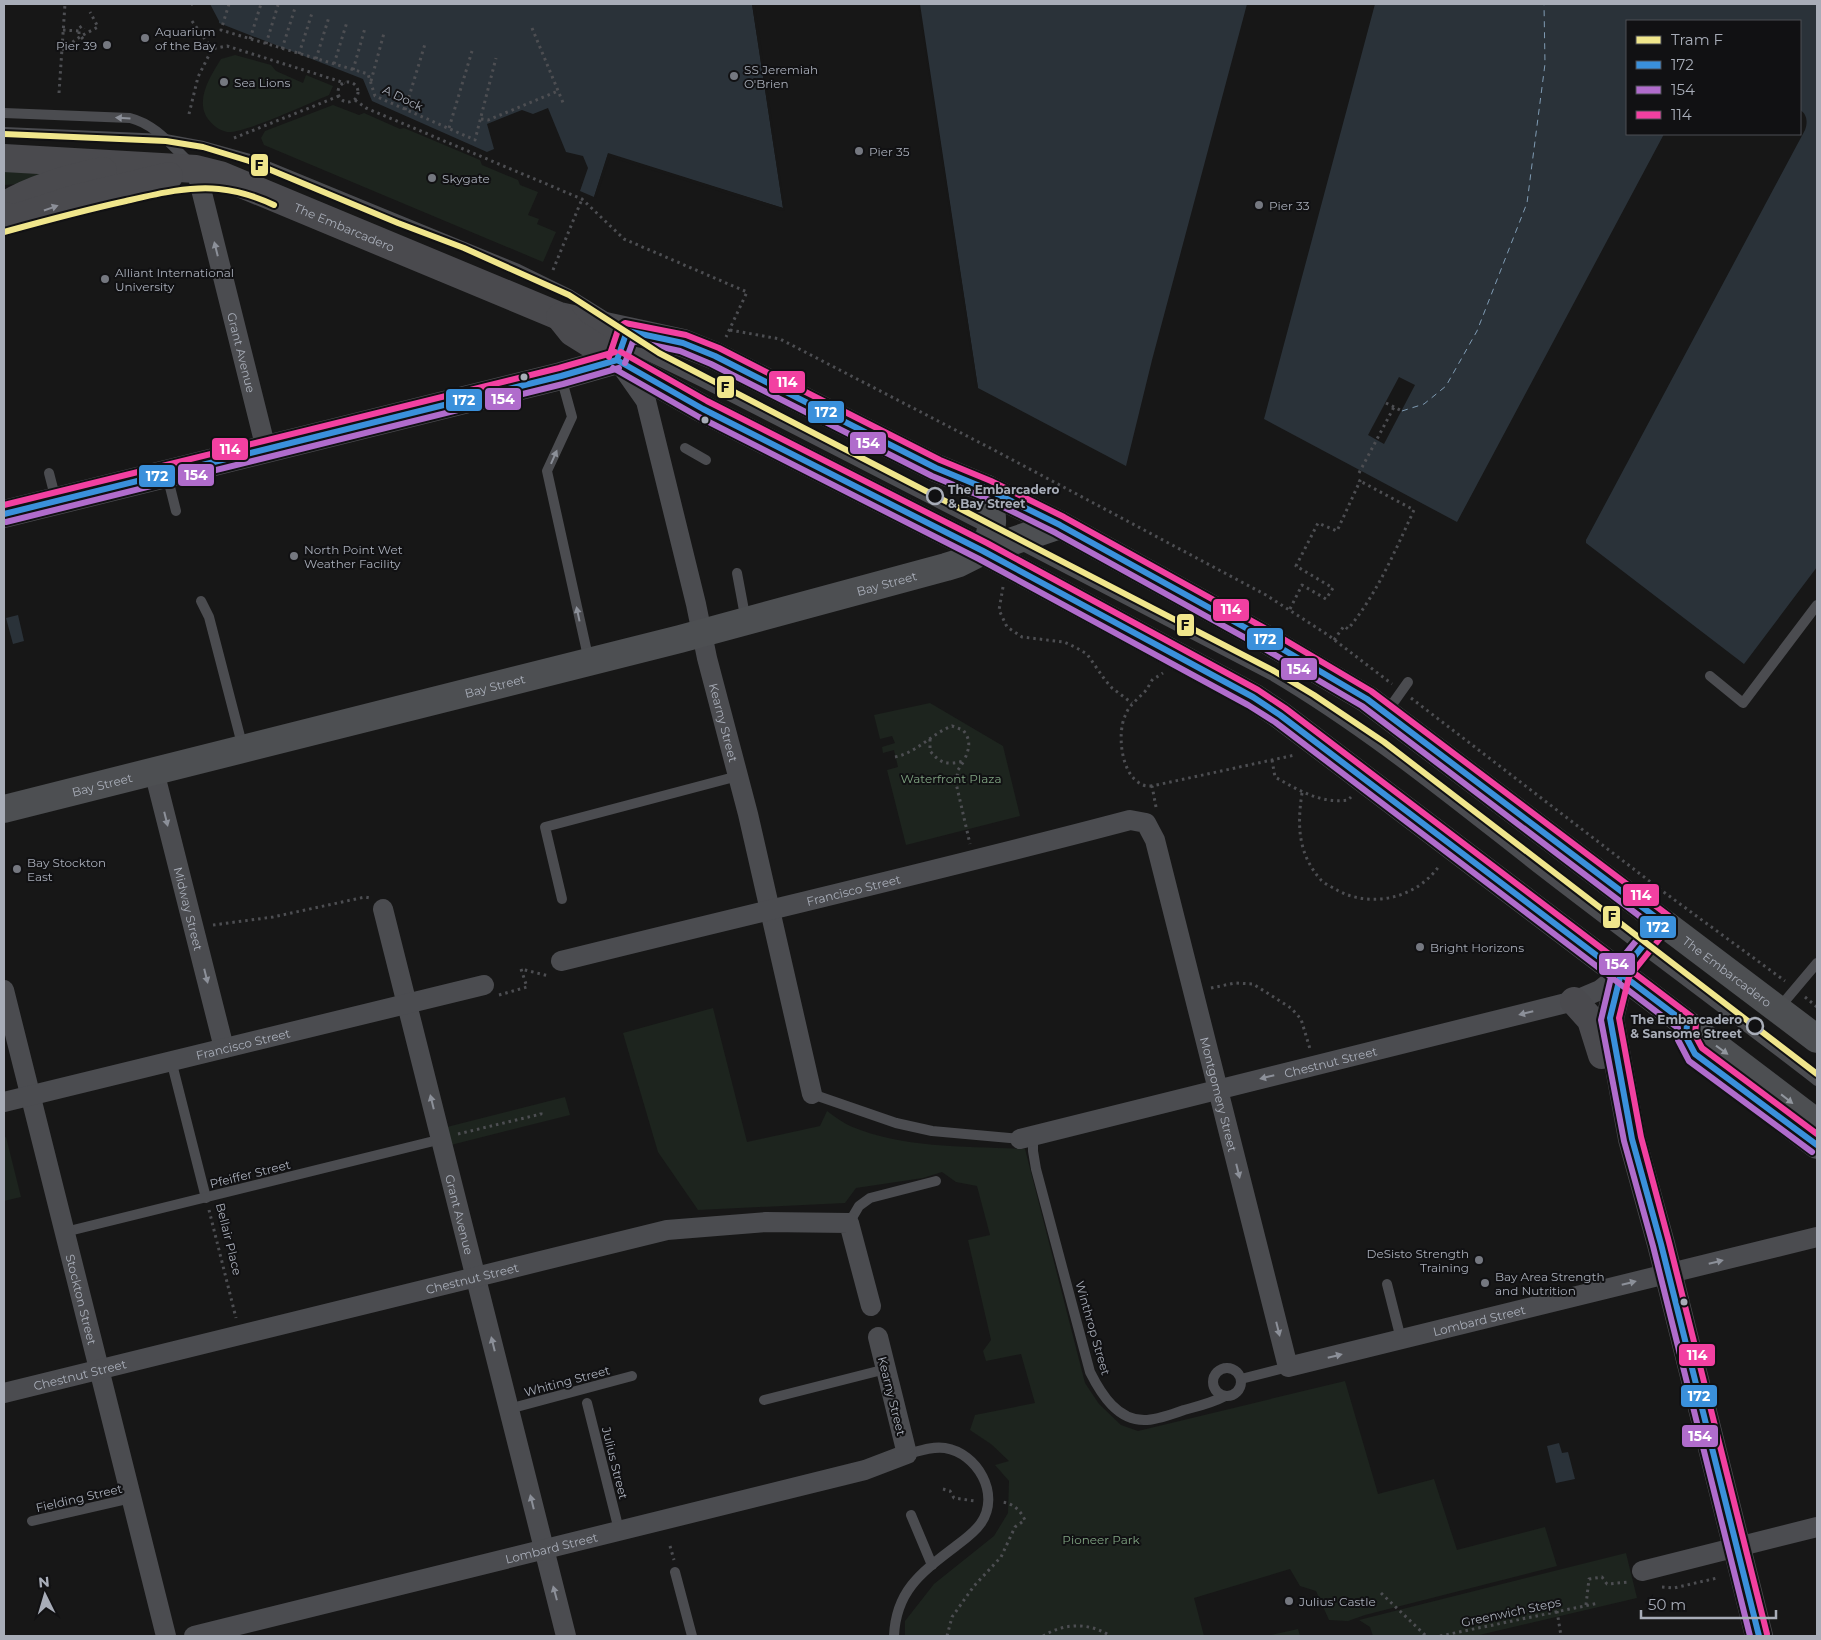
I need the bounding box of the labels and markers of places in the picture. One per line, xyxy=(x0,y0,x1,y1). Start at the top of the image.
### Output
place label: Aquarium of the Bay xyxy=(155,24,216,53)
marker: Aquarium of the Bay xyxy=(139,32,151,44)
place label: Pier 39 xyxy=(56,38,97,53)
marker: Pier 39 xyxy=(101,39,113,51)
place label: SS Jeremiah O'Brien xyxy=(744,62,818,91)
marker: SS Jeremiah O'Brien xyxy=(728,70,740,82)
place label: Sea Lions xyxy=(234,75,291,90)
marker: Sea Lions xyxy=(218,76,230,88)
place label: Pier 35 xyxy=(869,144,910,159)
marker: Pier 35 xyxy=(853,145,865,157)
place label: Skygate xyxy=(442,171,490,186)
marker: Skygate xyxy=(426,172,438,184)
place label: Pier 33 xyxy=(1269,198,1310,213)
marker: Pier 33 xyxy=(1253,199,1265,211)
place label: Alliant International University xyxy=(115,265,234,294)
marker: Alliant International University xyxy=(99,273,111,285)
unlabelled marker xyxy=(519,372,529,382)
unlabelled marker xyxy=(700,415,710,425)
place label: The Embarcadero & Bay Street xyxy=(948,482,1059,511)
marker: The Embarcadero & Bay Street xyxy=(926,487,944,505)
place label: North Point Wet Weather Facility xyxy=(304,542,403,571)
marker: North Point Wet Weather Facility xyxy=(288,550,300,562)
place label: Bay Stockton East xyxy=(27,855,106,884)
marker: Bay Stockton East xyxy=(11,863,23,875)
place label: Bright Horizons xyxy=(1430,940,1524,955)
marker: Bright Horizons xyxy=(1414,941,1426,953)
place label: The Embarcadero & Sansome Street xyxy=(1630,1012,1743,1041)
marker: The Embarcadero & Sansome Street xyxy=(1746,1017,1764,1035)
place label: DeSisto Strength Training xyxy=(1367,1246,1469,1275)
marker: DeSisto Strength Training xyxy=(1473,1254,1485,1266)
place label: Bay Area Strength and Nutrition xyxy=(1495,1269,1605,1298)
marker: Bay Area Strength and Nutrition xyxy=(1479,1277,1491,1289)
unlabelled marker xyxy=(1679,1297,1689,1307)
place label: Julius' Castle xyxy=(1298,1594,1376,1609)
marker: Julius' Castle xyxy=(1283,1595,1295,1607)

